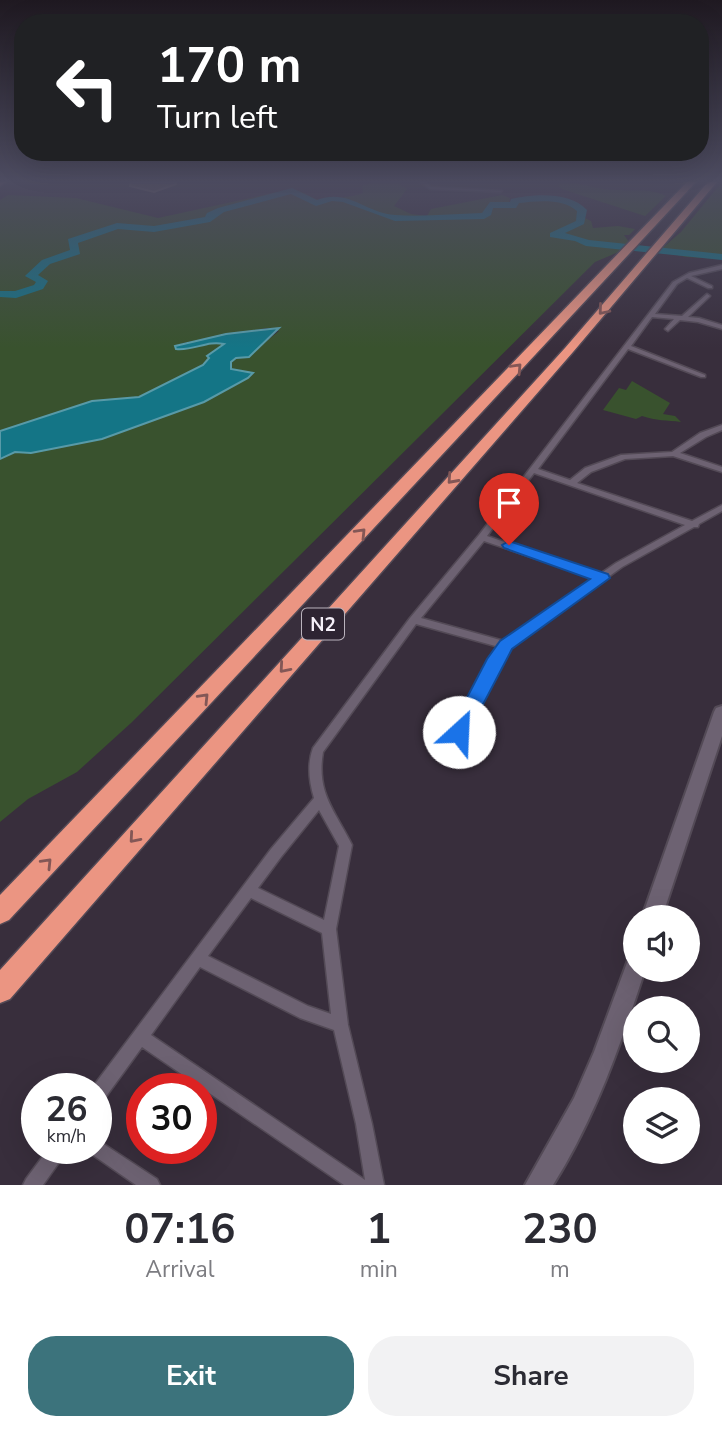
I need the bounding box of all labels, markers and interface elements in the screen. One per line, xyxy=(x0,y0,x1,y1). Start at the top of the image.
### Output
text: 170 m xyxy=(157,32,301,99)
icon: left xyxy=(42,42,133,133)
text: Turn left xyxy=(157,96,277,139)
one-way arrow xyxy=(599,301,611,314)
one-way arrow xyxy=(508,363,521,376)
one-way arrow xyxy=(447,471,460,484)
pin xyxy=(479,473,539,545)
icon: arrive xyxy=(490,484,528,522)
one-way arrow xyxy=(352,528,365,541)
road number: N2 xyxy=(302,608,344,639)
one-way arrow xyxy=(280,660,292,673)
one-way arrow xyxy=(195,693,208,706)
position arrow xyxy=(422,695,496,769)
one-way arrow xyxy=(129,830,142,843)
one-way arrow xyxy=(39,858,51,871)
map controls xyxy=(623,905,700,1164)
button: sound xyxy=(623,905,700,982)
button: search xyxy=(623,996,700,1073)
speed limit sign: 30 xyxy=(126,1073,217,1164)
text: 26 xyxy=(45,1086,88,1133)
button: layers xyxy=(623,1087,700,1164)
text: km/h xyxy=(47,1124,86,1148)
text: 07:16 xyxy=(124,1201,235,1258)
text: 1 xyxy=(366,1201,391,1258)
text: 230 xyxy=(522,1201,598,1258)
text: Arrival xyxy=(145,1254,214,1285)
text: min xyxy=(360,1254,398,1285)
text: m xyxy=(550,1254,570,1285)
button: Exit xyxy=(28,1336,354,1416)
button: Share xyxy=(368,1336,694,1416)

